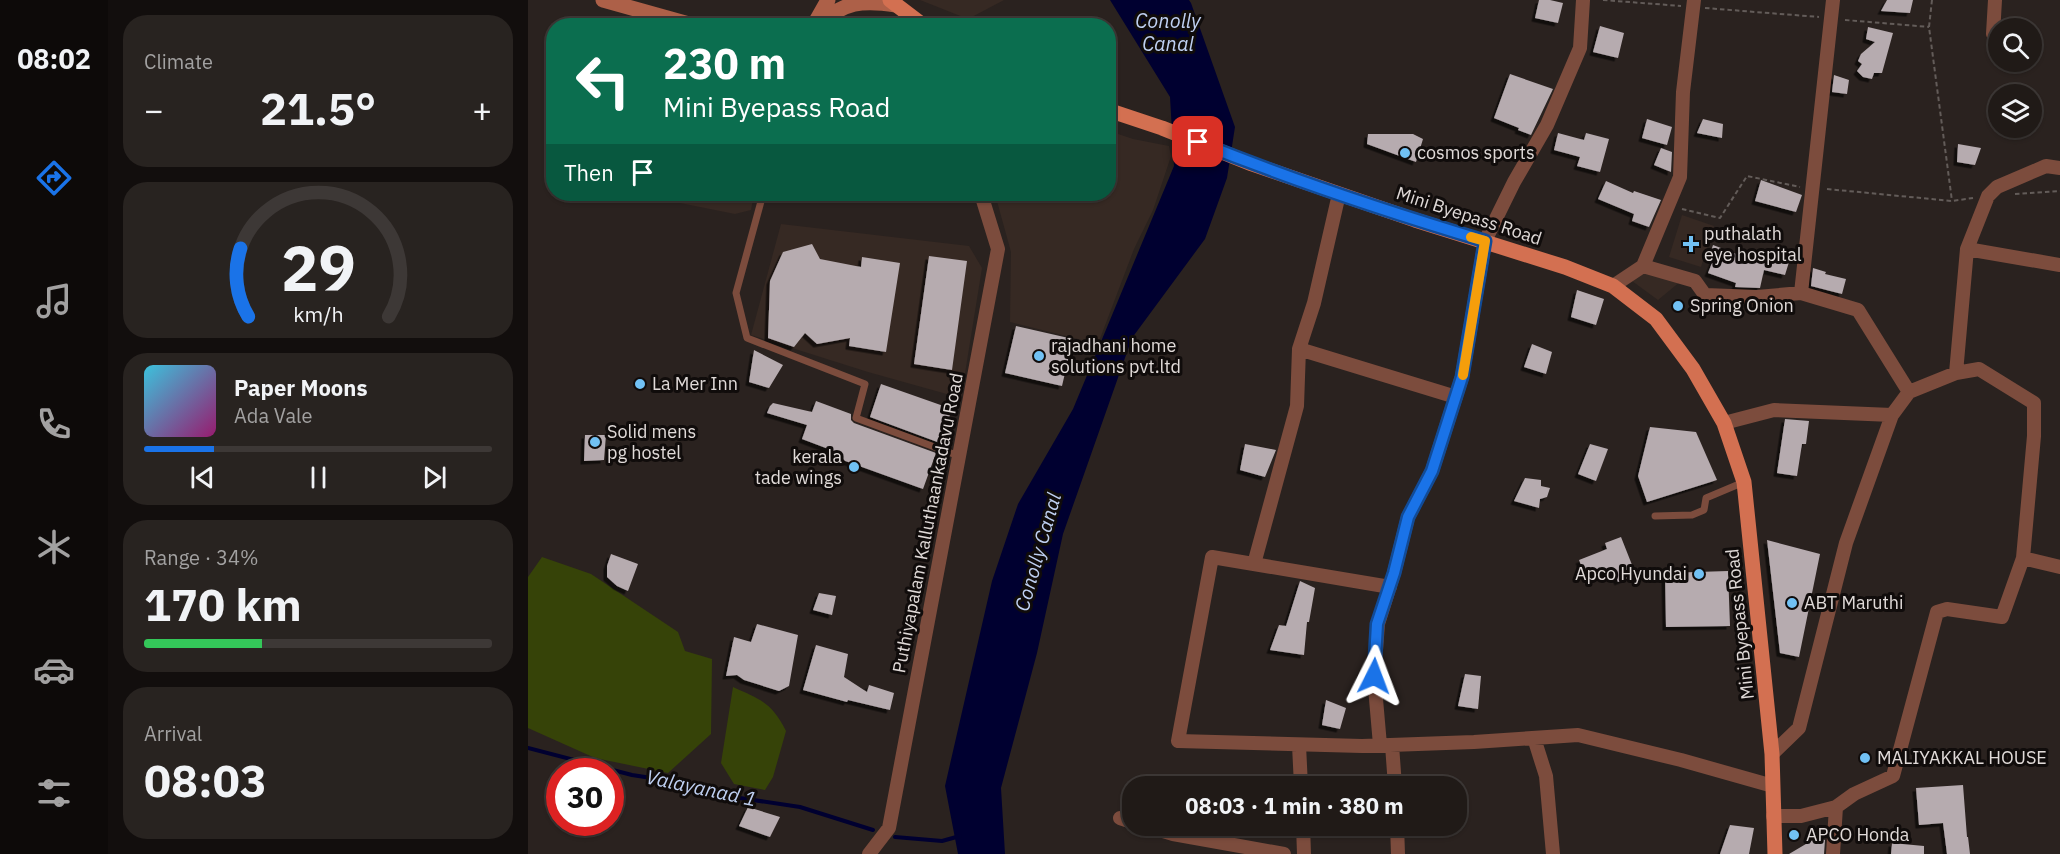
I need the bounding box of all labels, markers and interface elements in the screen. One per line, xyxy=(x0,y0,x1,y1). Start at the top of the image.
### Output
water label: Conolly Canal xyxy=(1135,7,1202,57)
map controls xyxy=(1988,18,2042,138)
button: search xyxy=(1988,18,2042,72)
text: 230 m xyxy=(663,36,786,91)
text: 08:02 xyxy=(17,41,91,76)
icon: left xyxy=(564,42,642,120)
text: Climate xyxy=(144,48,213,75)
text: 21.5° xyxy=(260,79,376,137)
button: layers xyxy=(1988,84,2042,138)
text: − xyxy=(144,88,164,131)
text: + xyxy=(472,88,492,131)
text: Mini Byepass Road xyxy=(663,89,890,124)
pin xyxy=(1172,116,1223,167)
icon: arrive xyxy=(1181,125,1214,158)
place label: cosmos sports xyxy=(1417,141,1535,164)
marker: cosmos sports xyxy=(1398,146,1412,160)
icon: arrive xyxy=(626,156,659,189)
icon: directions xyxy=(33,157,75,199)
text: Then xyxy=(564,158,614,187)
street label: Mini Byepass Road xyxy=(1394,181,1545,250)
place label: puthalath eye hospital xyxy=(1704,222,1802,266)
text: 29 xyxy=(281,227,355,308)
marker: puthalath eye hospital xyxy=(1682,235,1700,253)
icon: music xyxy=(33,280,75,322)
place label: Spring Onion xyxy=(1690,294,1794,317)
marker: Spring Onion xyxy=(1671,299,1685,313)
text: km/h xyxy=(293,300,343,328)
place label: rajadhani home solutions pvt.ltd xyxy=(1051,334,1181,378)
marker: rajadhani home solutions pvt.ltd xyxy=(1032,349,1046,363)
street label: Puthiyapalam Kalluthaankadavu Road xyxy=(887,371,968,675)
place label: La Mer Inn xyxy=(652,372,738,395)
text: Paper Moons xyxy=(234,373,367,402)
marker: La Mer Inn xyxy=(633,377,647,391)
text: Ada Vale xyxy=(234,402,313,429)
icon: phone xyxy=(33,403,75,445)
place label: Solid mens pg hostel xyxy=(607,420,696,464)
marker: Solid mens pg hostel xyxy=(588,435,602,449)
place label: kerala tade wings xyxy=(755,445,842,489)
marker: kerala tade wings xyxy=(847,460,861,474)
icon: previous xyxy=(186,461,219,494)
icon: pause xyxy=(302,461,335,494)
icon: next xyxy=(418,461,451,494)
water label: Conolly Canal xyxy=(1008,489,1067,614)
icon: climate xyxy=(33,526,75,568)
text: Range · 34% xyxy=(144,544,259,571)
street label: Mini Byepass Road xyxy=(1720,547,1759,701)
place label: Apco Hyundai xyxy=(1575,562,1687,585)
marker: Apco Hyundai xyxy=(1692,567,1706,581)
text: 170 km xyxy=(144,575,302,633)
place label: ABT Maruthi xyxy=(1804,591,1904,614)
marker: ABT Maruthi xyxy=(1785,596,1799,610)
position arrow xyxy=(1342,644,1406,708)
icon: car xyxy=(33,649,75,691)
text: Arrival xyxy=(144,720,202,747)
place label: MALIYAKKAL HOUSE xyxy=(1877,746,2047,769)
text: 08:03 xyxy=(144,751,267,809)
marker: MALIYAKKAL HOUSE xyxy=(1858,751,1872,765)
speed limit sign: 30 xyxy=(546,758,624,836)
water label: Valayanad 1 xyxy=(643,763,759,812)
icon: filters xyxy=(33,772,75,814)
text: 08:03 · 1 min · 380 m xyxy=(1185,791,1404,820)
place label: APCO Honda xyxy=(1806,823,1910,846)
marker: APCO Honda xyxy=(1787,828,1801,842)

